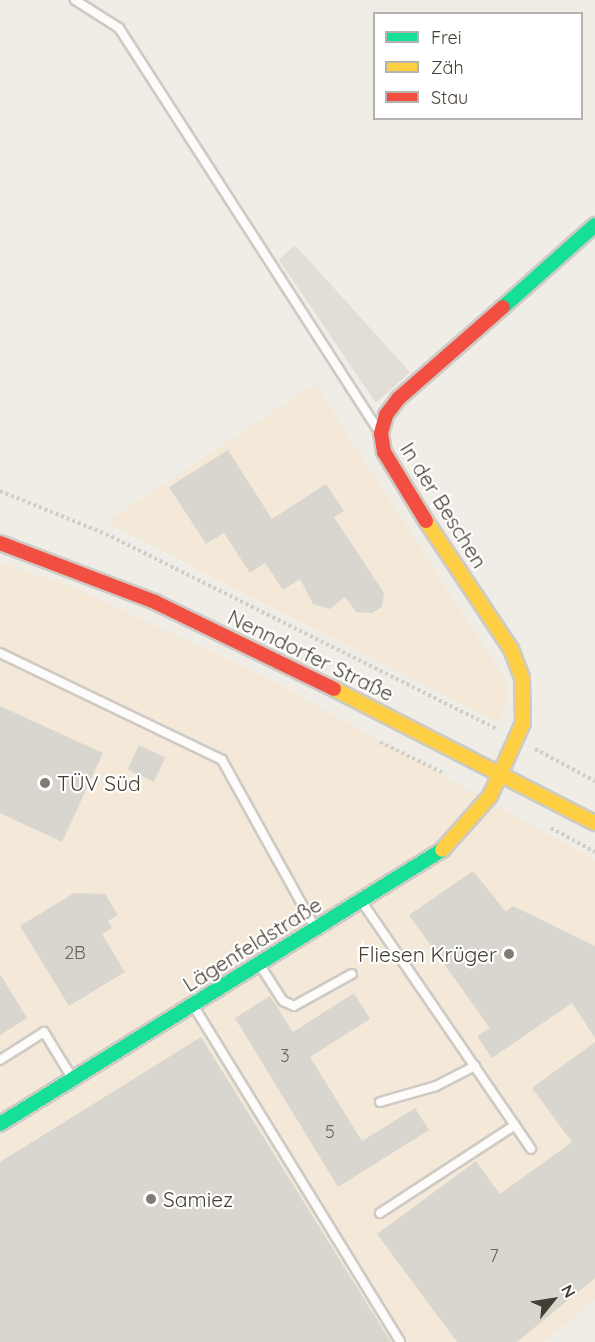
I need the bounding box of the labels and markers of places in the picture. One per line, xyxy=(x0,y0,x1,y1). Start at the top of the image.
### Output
place label: TÜV Süd xyxy=(57,770,141,796)
marker: TÜV Süd xyxy=(38,776,52,790)
place label: Fliesen Krüger xyxy=(358,941,497,967)
marker: Fliesen Krüger xyxy=(502,947,516,961)
place label: Samiez xyxy=(163,1186,233,1212)
marker: Samiez xyxy=(144,1192,158,1206)

